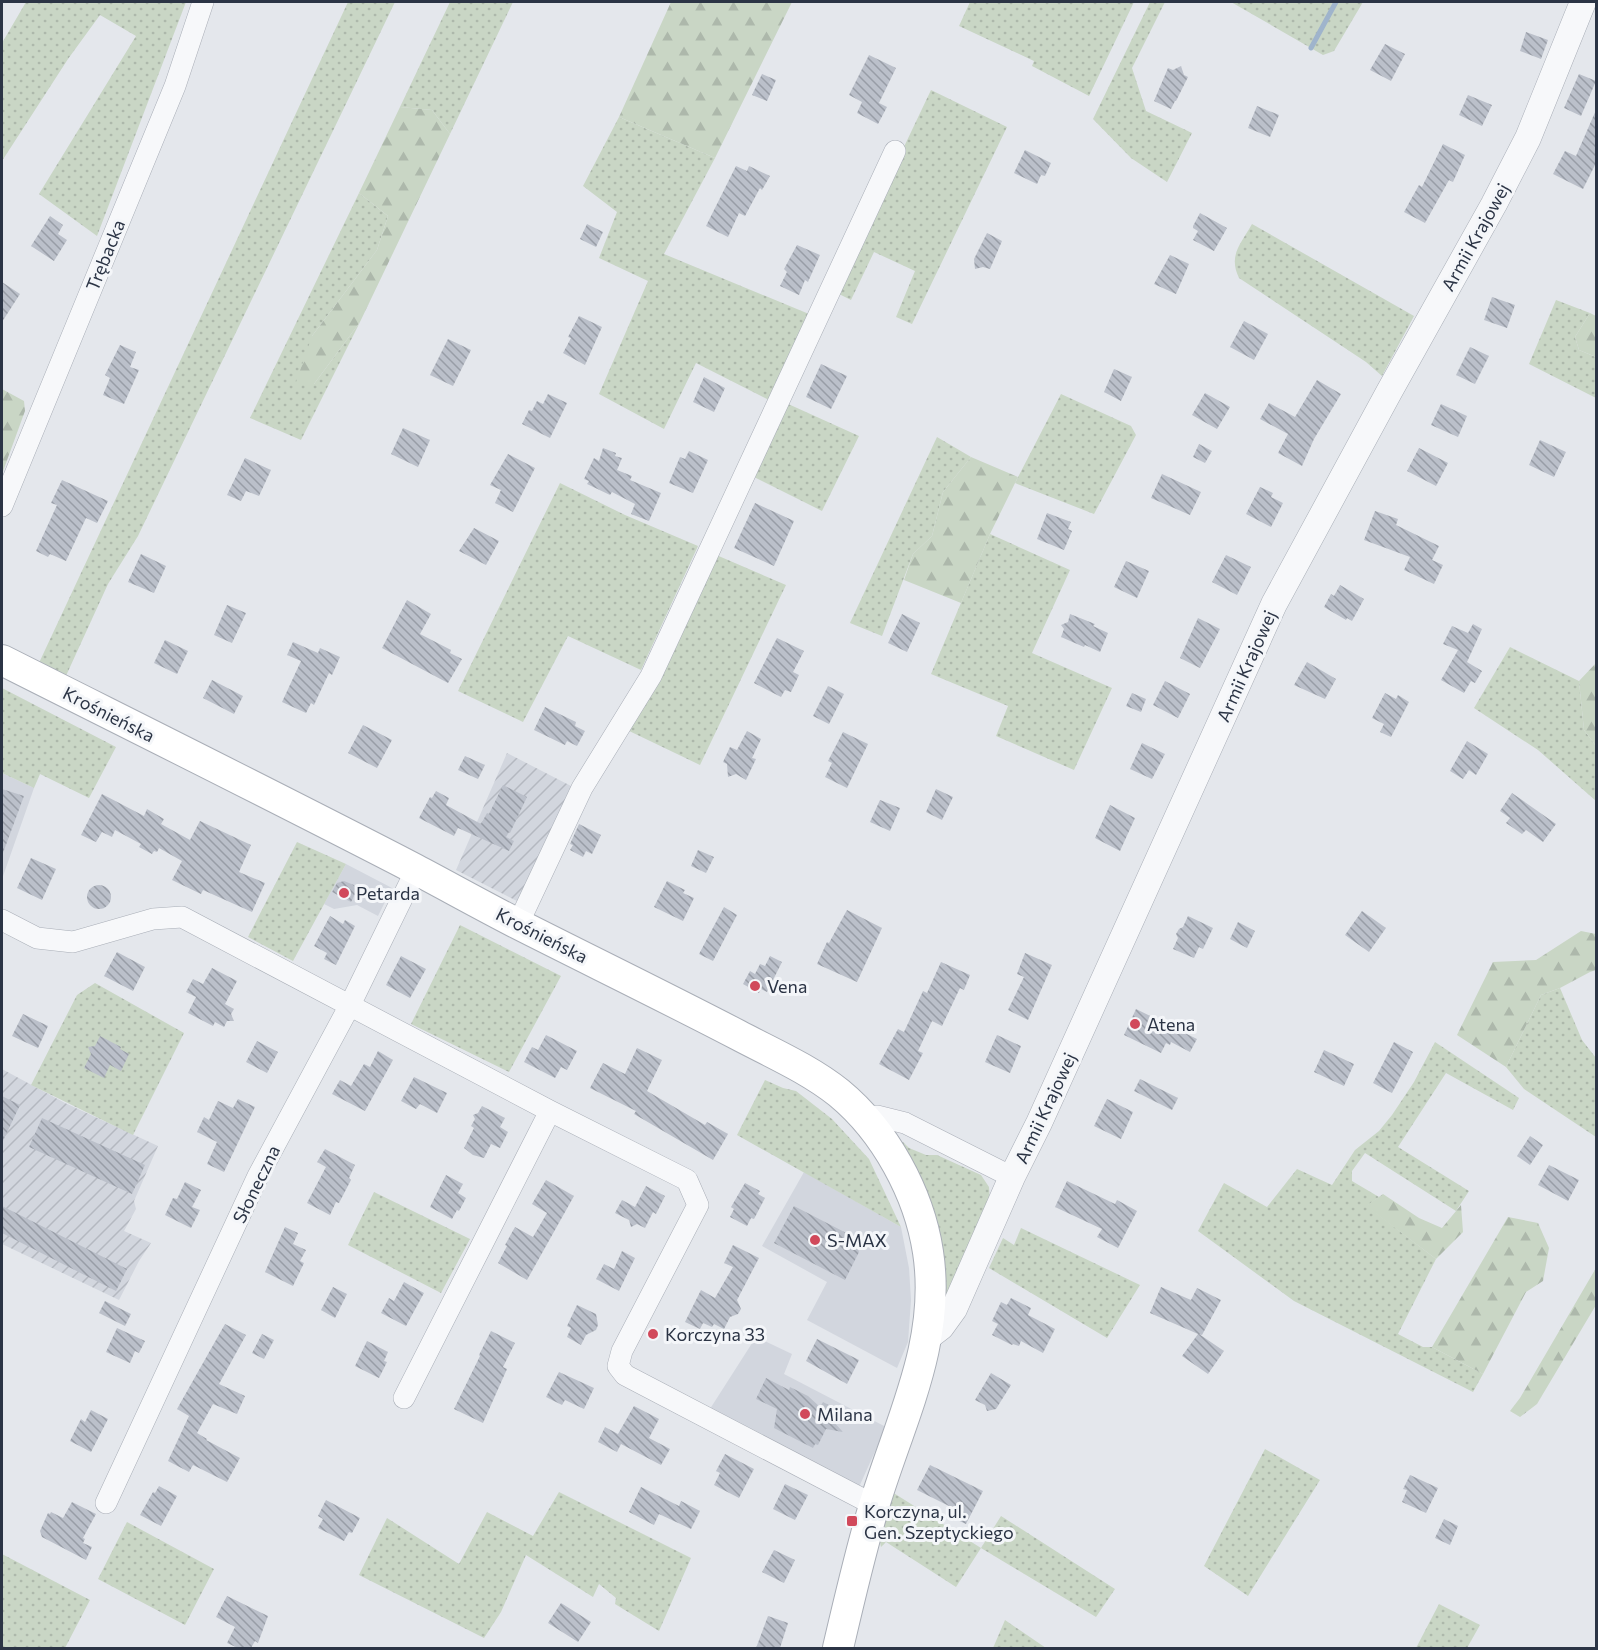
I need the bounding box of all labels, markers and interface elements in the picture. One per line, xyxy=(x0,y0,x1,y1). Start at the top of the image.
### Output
street label: Armii Krajowej xyxy=(1436,179,1514,295)
street label: Trębacka xyxy=(81,216,129,294)
street label: Armii Krajowej xyxy=(1212,607,1280,725)
street label: Krośnieńska xyxy=(60,682,158,746)
place label: Petarda xyxy=(356,882,420,904)
marker: Petarda xyxy=(337,886,351,900)
street label: Krośnieńska xyxy=(493,903,591,967)
place label: Vena xyxy=(767,975,807,997)
marker: Vena xyxy=(748,979,762,993)
place label: Atena xyxy=(1147,1013,1195,1035)
marker: Atena xyxy=(1128,1017,1142,1031)
street label: Armii Krajowej xyxy=(1010,1049,1080,1167)
street label: Słoneczna xyxy=(228,1141,284,1227)
place label: S-MAX xyxy=(827,1229,887,1251)
marker: S-MAX xyxy=(808,1233,822,1247)
place label: Korczyna 33 xyxy=(665,1323,765,1345)
marker: Korczyna 33 xyxy=(646,1327,660,1341)
place label: Milana xyxy=(817,1403,873,1425)
marker: Milana xyxy=(798,1407,812,1421)
place label: Korczyna, ul. Gen. Szeptyckiego xyxy=(864,1500,1014,1543)
marker: Korczyna, ul. Gen. Szeptyckiego xyxy=(845,1514,859,1528)

